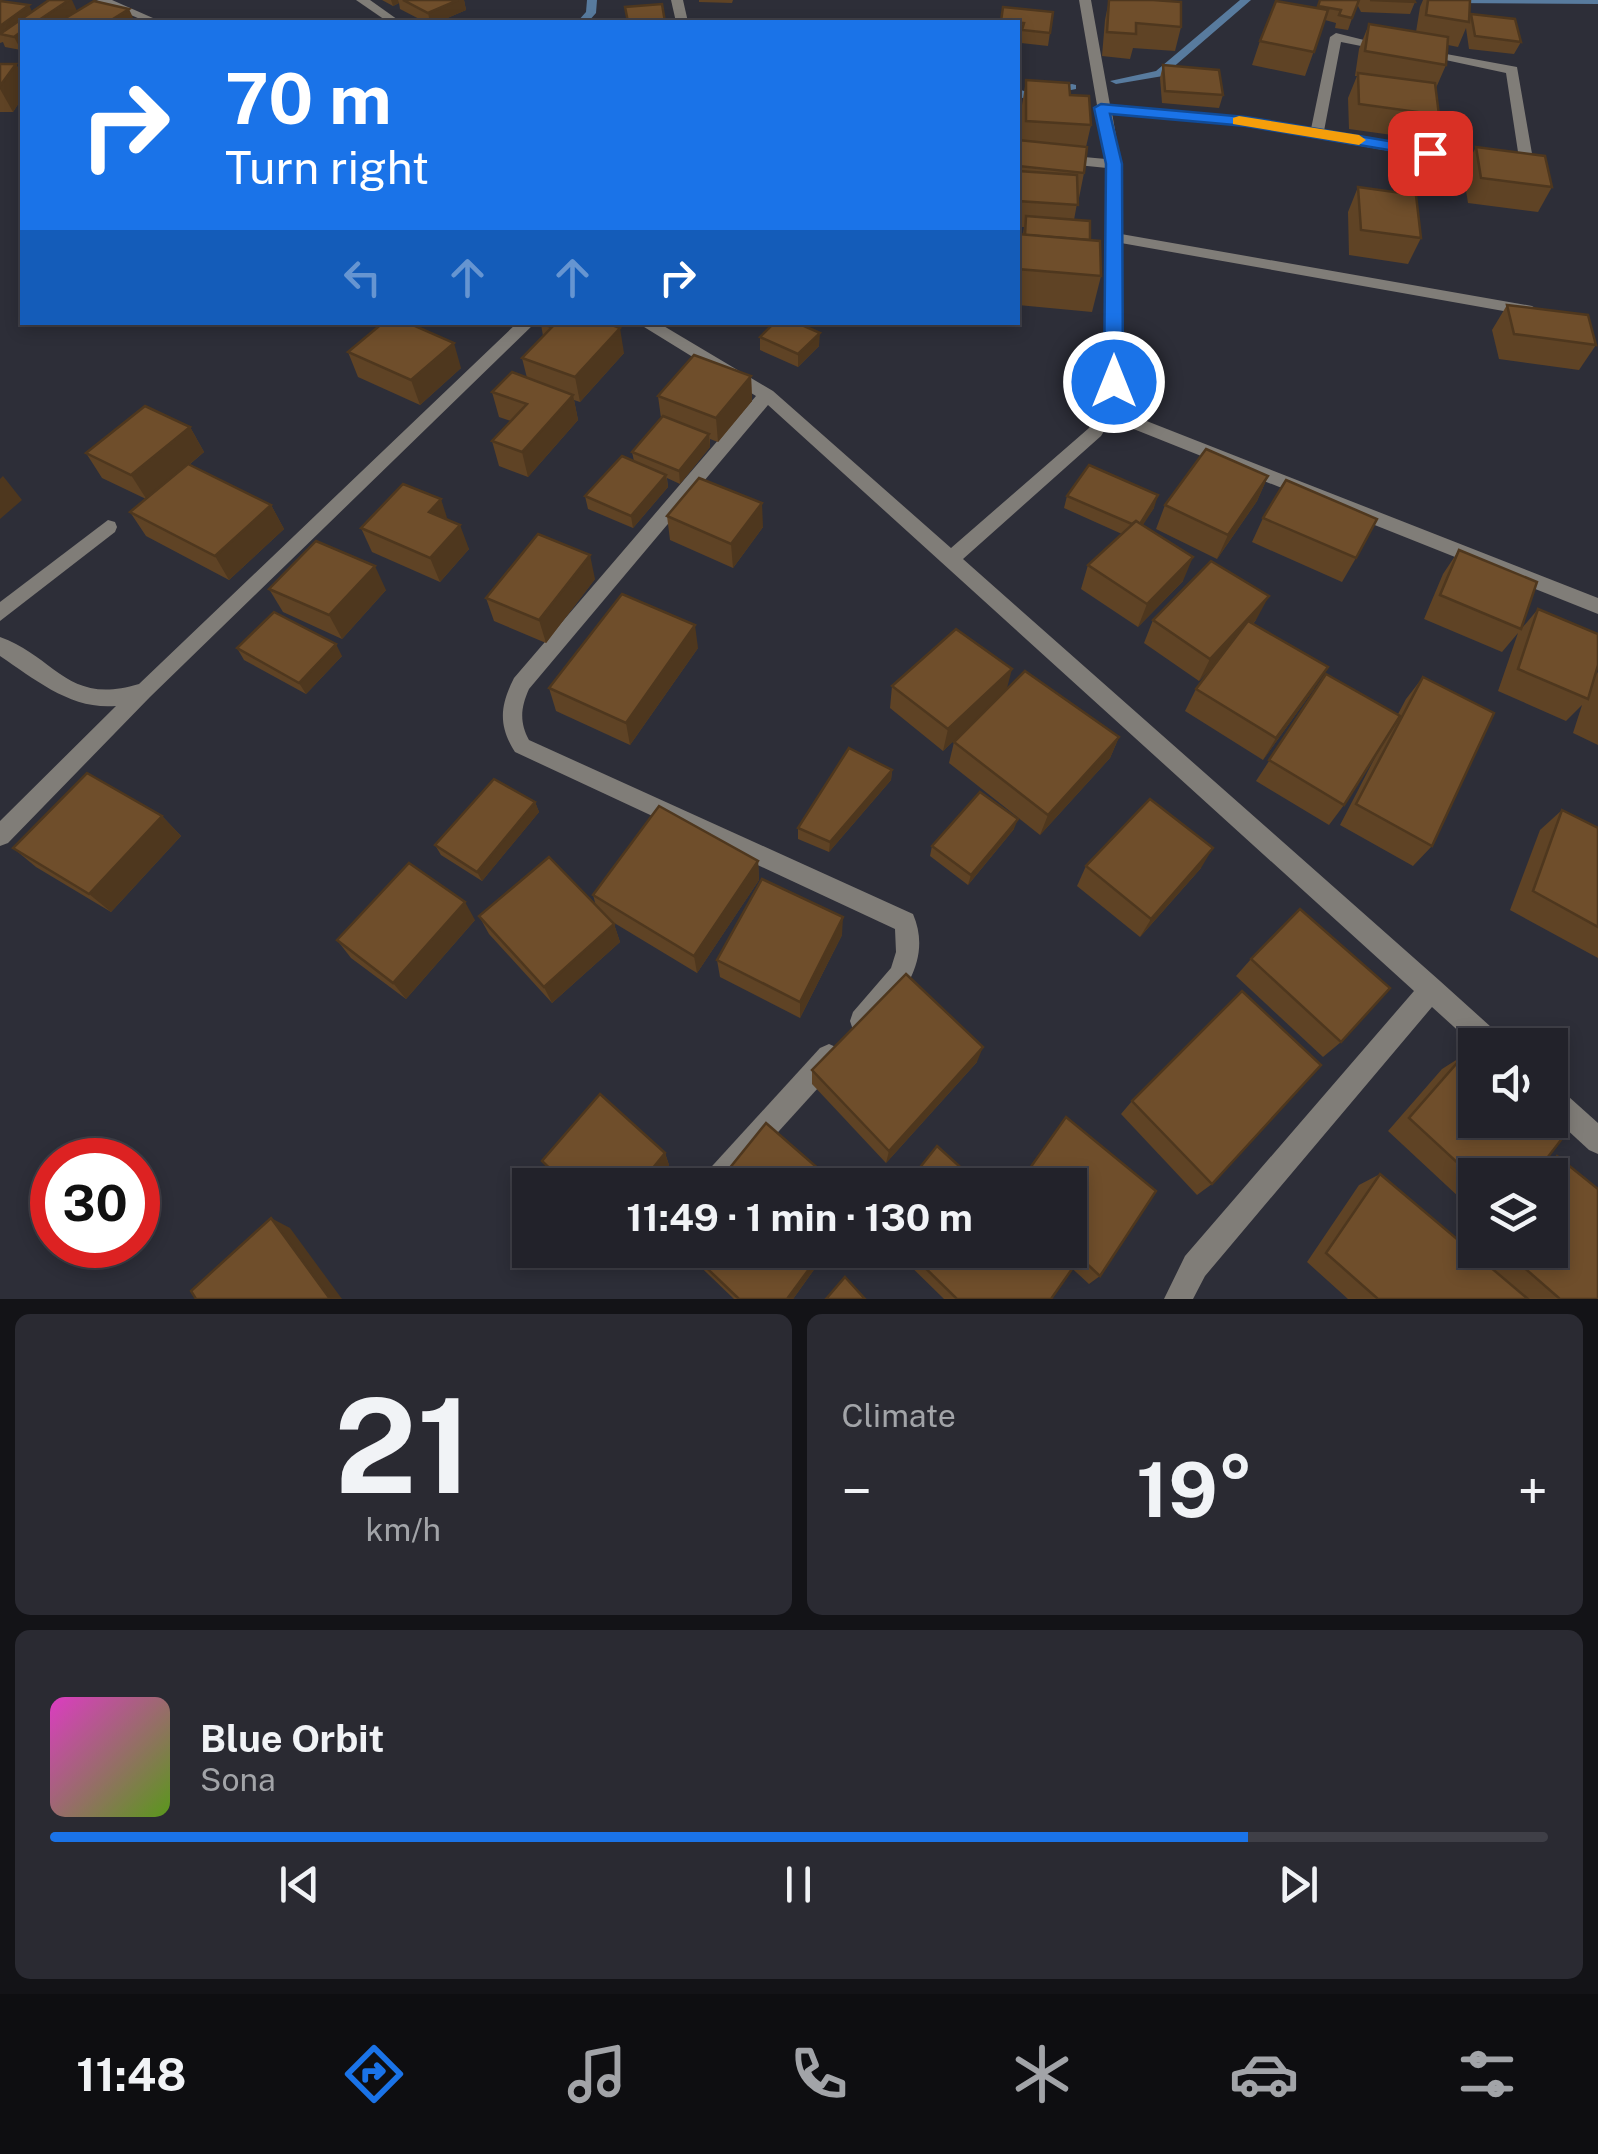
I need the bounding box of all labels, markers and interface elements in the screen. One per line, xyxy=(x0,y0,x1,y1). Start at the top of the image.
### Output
text: 70 m xyxy=(225,57,392,140)
icon: right xyxy=(60,60,190,190)
pin xyxy=(1388,111,1473,196)
icon: arrive xyxy=(1403,126,1458,181)
text: Turn right xyxy=(225,141,429,194)
icon: left xyxy=(335,250,390,305)
icon: ahead xyxy=(440,250,495,305)
icon: ahead xyxy=(545,250,600,305)
icon: right xyxy=(650,250,705,305)
position arrow xyxy=(1062,330,1166,434)
map controls xyxy=(1458,1028,1568,1268)
button: sound xyxy=(1458,1028,1568,1138)
speed limit sign: 30 xyxy=(30,1138,160,1268)
button: layers xyxy=(1458,1158,1568,1268)
text: 11:49 · 1 min · 130 m xyxy=(626,1195,973,1240)
text: 21 xyxy=(334,1370,472,1522)
text: Climate xyxy=(842,1397,956,1434)
text: 19° xyxy=(1136,1446,1253,1534)
text: − xyxy=(842,1459,872,1523)
text: + xyxy=(1517,1459,1548,1523)
text: km/h xyxy=(366,1511,441,1548)
text: Blue Orbit xyxy=(200,1716,384,1761)
text: Sona xyxy=(200,1761,276,1798)
icon: previous xyxy=(272,1857,327,1912)
icon: pause xyxy=(771,1857,826,1912)
icon: next xyxy=(1271,1857,1326,1912)
icon: directions xyxy=(339,2039,409,2109)
icon: music xyxy=(562,2039,632,2109)
icon: phone xyxy=(784,2039,854,2109)
icon: climate xyxy=(1007,2039,1077,2109)
icon: car xyxy=(1229,2039,1299,2109)
icon: filters xyxy=(1452,2039,1522,2109)
text: 11:48 xyxy=(76,2048,187,2101)

